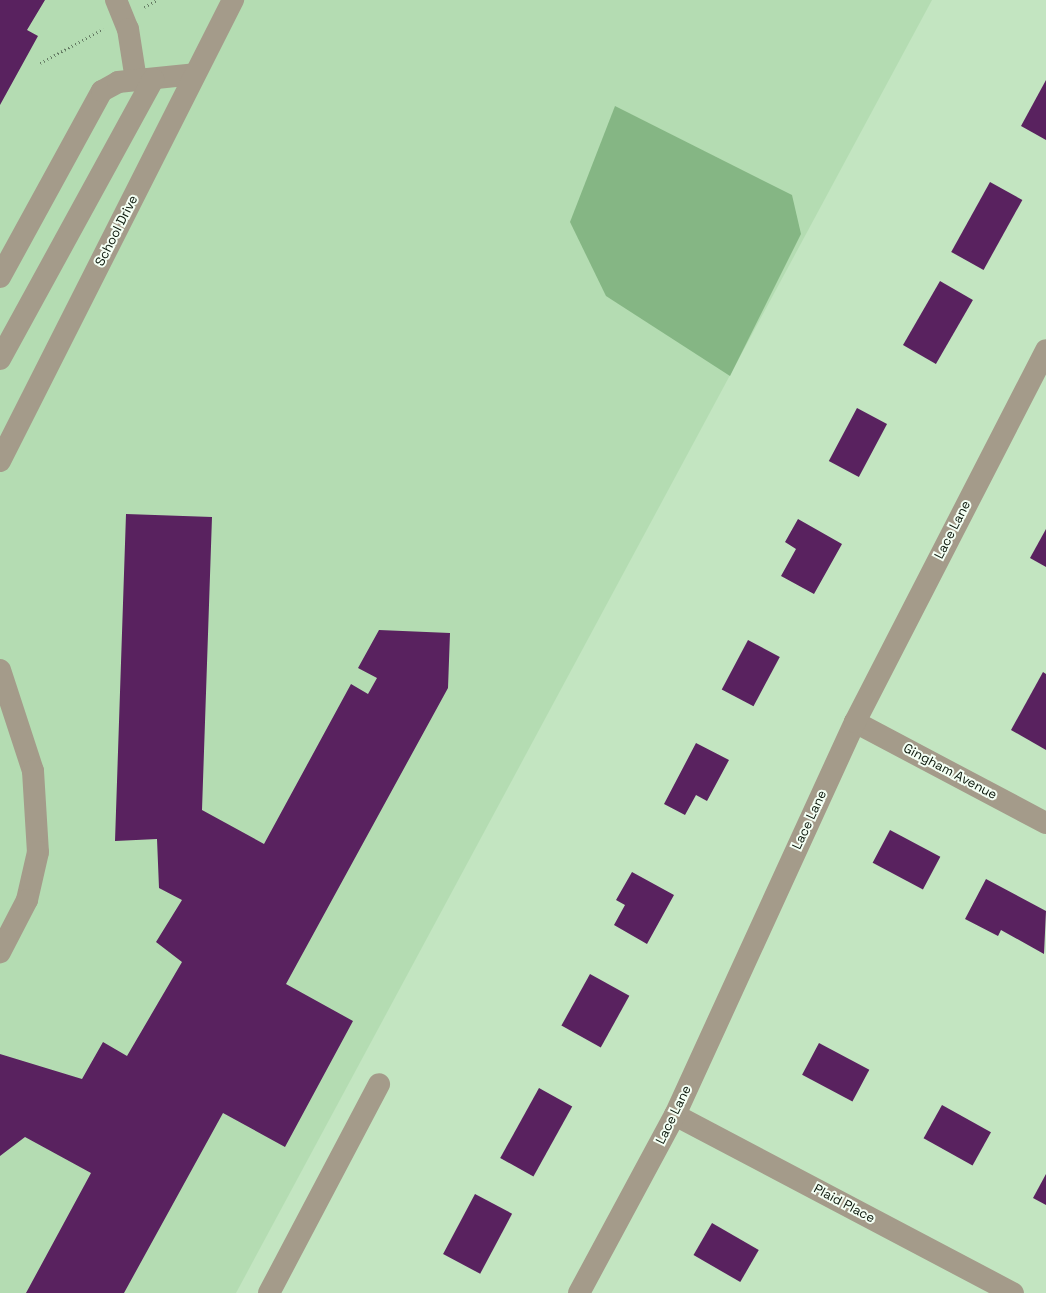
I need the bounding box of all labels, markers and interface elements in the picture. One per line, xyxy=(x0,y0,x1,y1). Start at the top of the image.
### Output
street label: School Drive xyxy=(92,193,142,269)
street label: Lace Lane xyxy=(932,498,974,562)
street label: Gingham Avenue xyxy=(900,741,1000,803)
street label: Lace Lane xyxy=(790,788,830,852)
street label: Lace Lane xyxy=(653,1083,695,1147)
street label: Plaid Place xyxy=(811,1181,877,1227)

